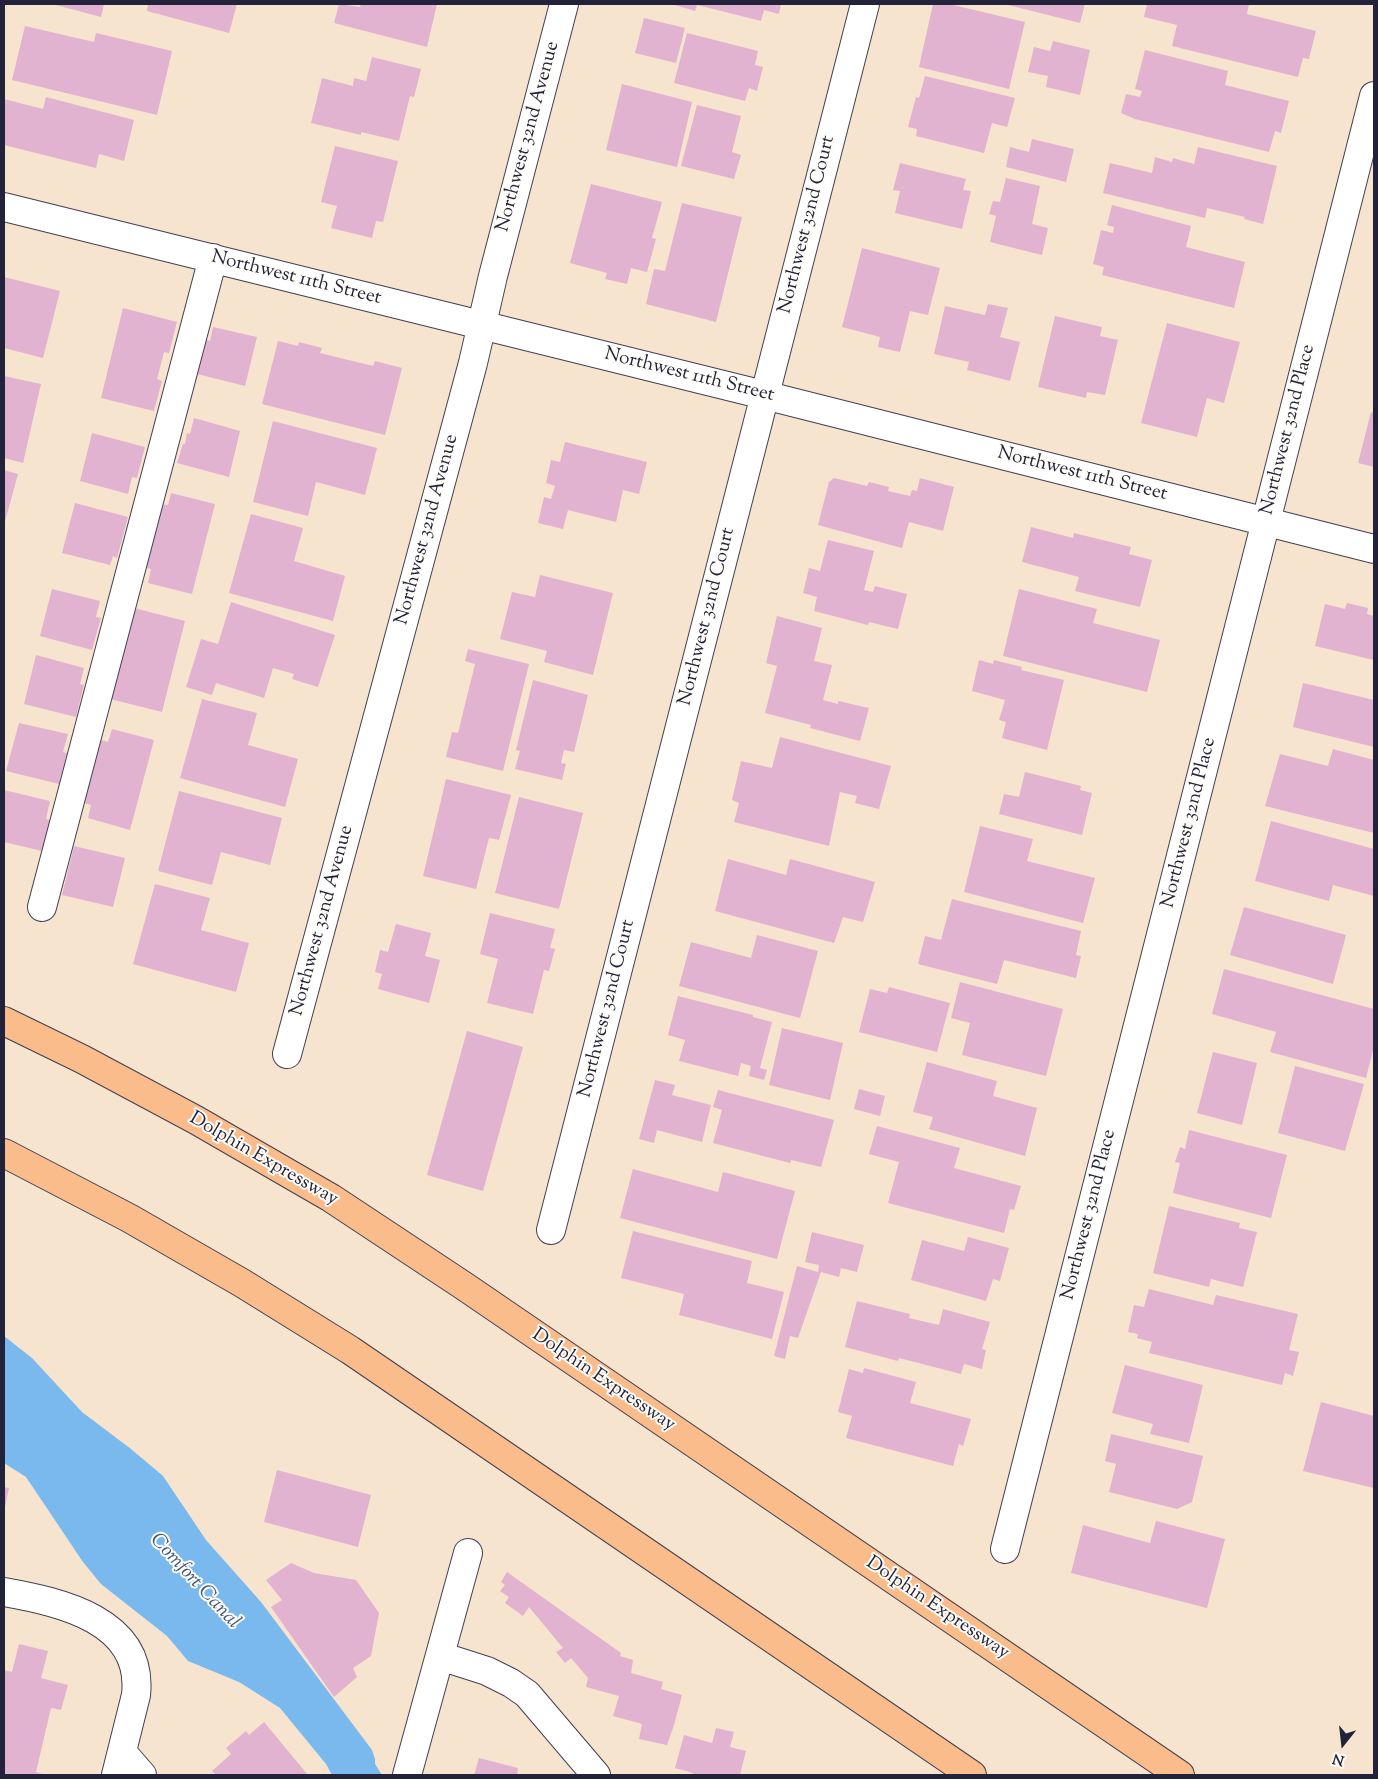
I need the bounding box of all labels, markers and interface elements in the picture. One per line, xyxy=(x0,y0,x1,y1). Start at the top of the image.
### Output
street label: Northwest 32nd Avenue xyxy=(493,39,565,235)
street label: Northwest 32nd Court xyxy=(775,134,841,316)
street label: Northwest 11th Street xyxy=(209,247,383,311)
street label: Northwest 32nd Place xyxy=(1257,342,1321,518)
street label: Northwest 11th Street xyxy=(602,344,776,408)
street label: Northwest 32nd Avenue xyxy=(392,432,464,628)
street label: Northwest 11th Street xyxy=(995,443,1169,507)
street label: Northwest 32nd Court xyxy=(675,526,741,708)
street label: Northwest 32nd Place xyxy=(1158,735,1222,911)
street label: Northwest 32nd Avenue xyxy=(287,823,359,1019)
street label: Northwest 32nd Court xyxy=(575,918,641,1100)
street label: Dolphin Expressway xyxy=(185,1108,341,1212)
street label: Northwest 32nd Place xyxy=(1058,1127,1122,1303)
street label: Dolphin Expressway xyxy=(527,1325,679,1437)
water label: Comfort Canal xyxy=(144,1529,244,1635)
street label: Dolphin Expressway xyxy=(861,1553,1013,1665)
north arrow xyxy=(1318,1719,1368,1769)
text: N xyxy=(1331,1747,1347,1770)

